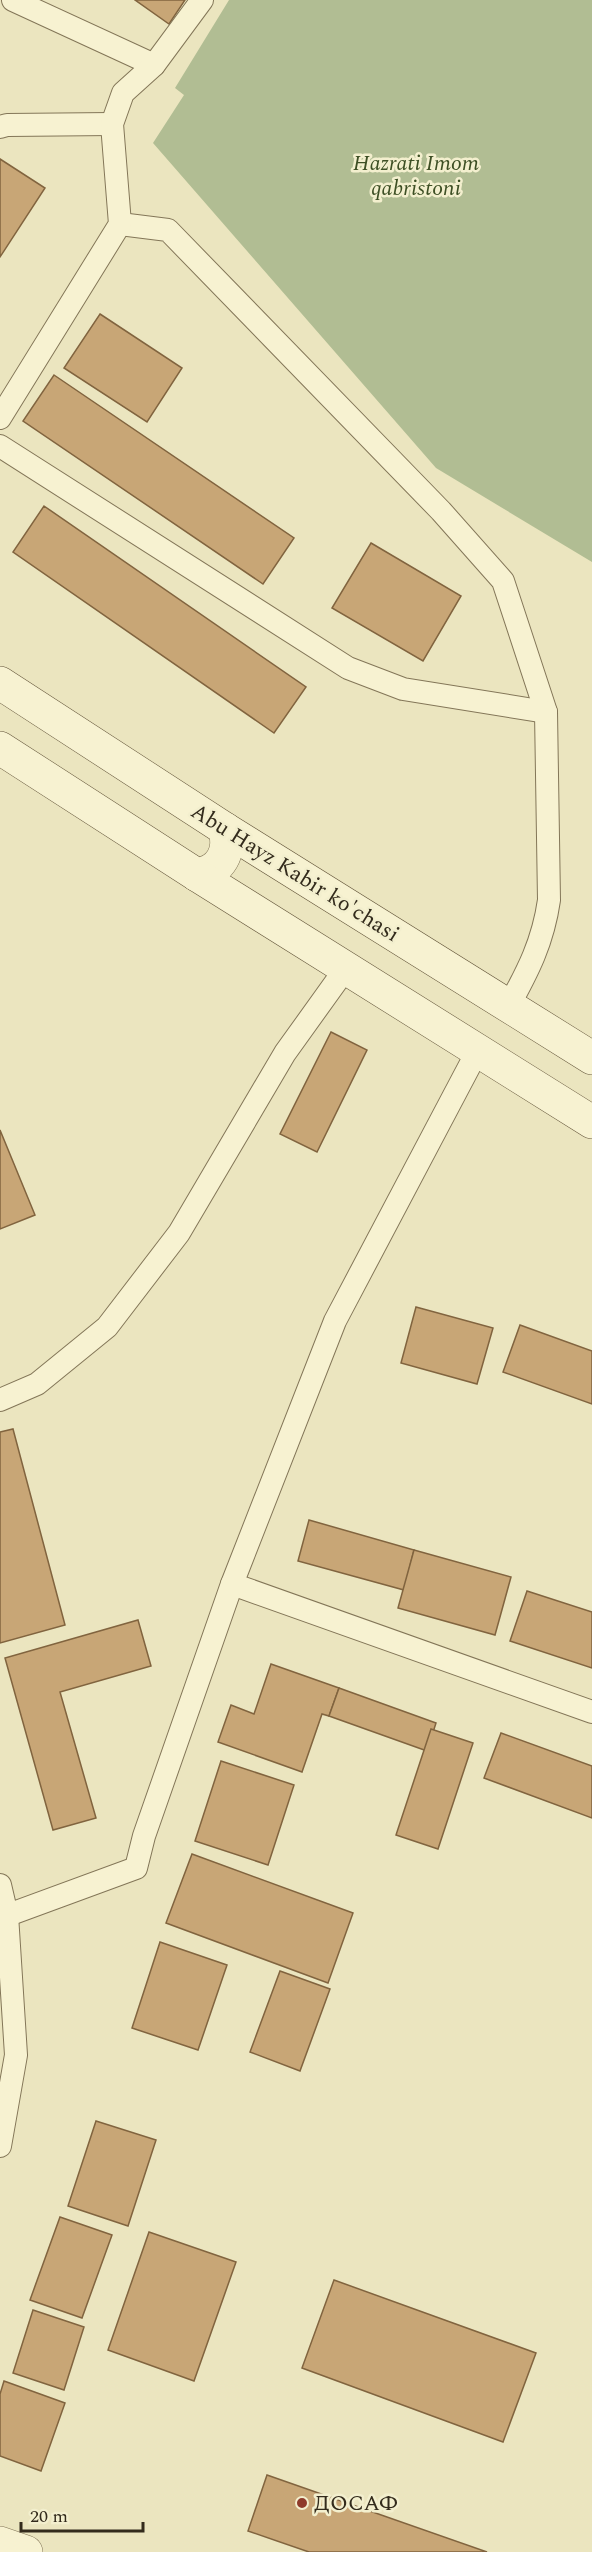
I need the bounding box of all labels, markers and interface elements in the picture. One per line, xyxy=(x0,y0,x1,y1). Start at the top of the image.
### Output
park label: Hazrati Imom qabristoni xyxy=(353,147,479,205)
street label: Abu Hayz Kabir ko'chasi xyxy=(184,795,406,951)
place label: ДОСАФ xyxy=(314,2487,398,2520)
scale bar xyxy=(21,2495,142,2533)
marker: ДОСАФ xyxy=(295,2496,309,2510)
text: 20 m xyxy=(30,2503,68,2530)

